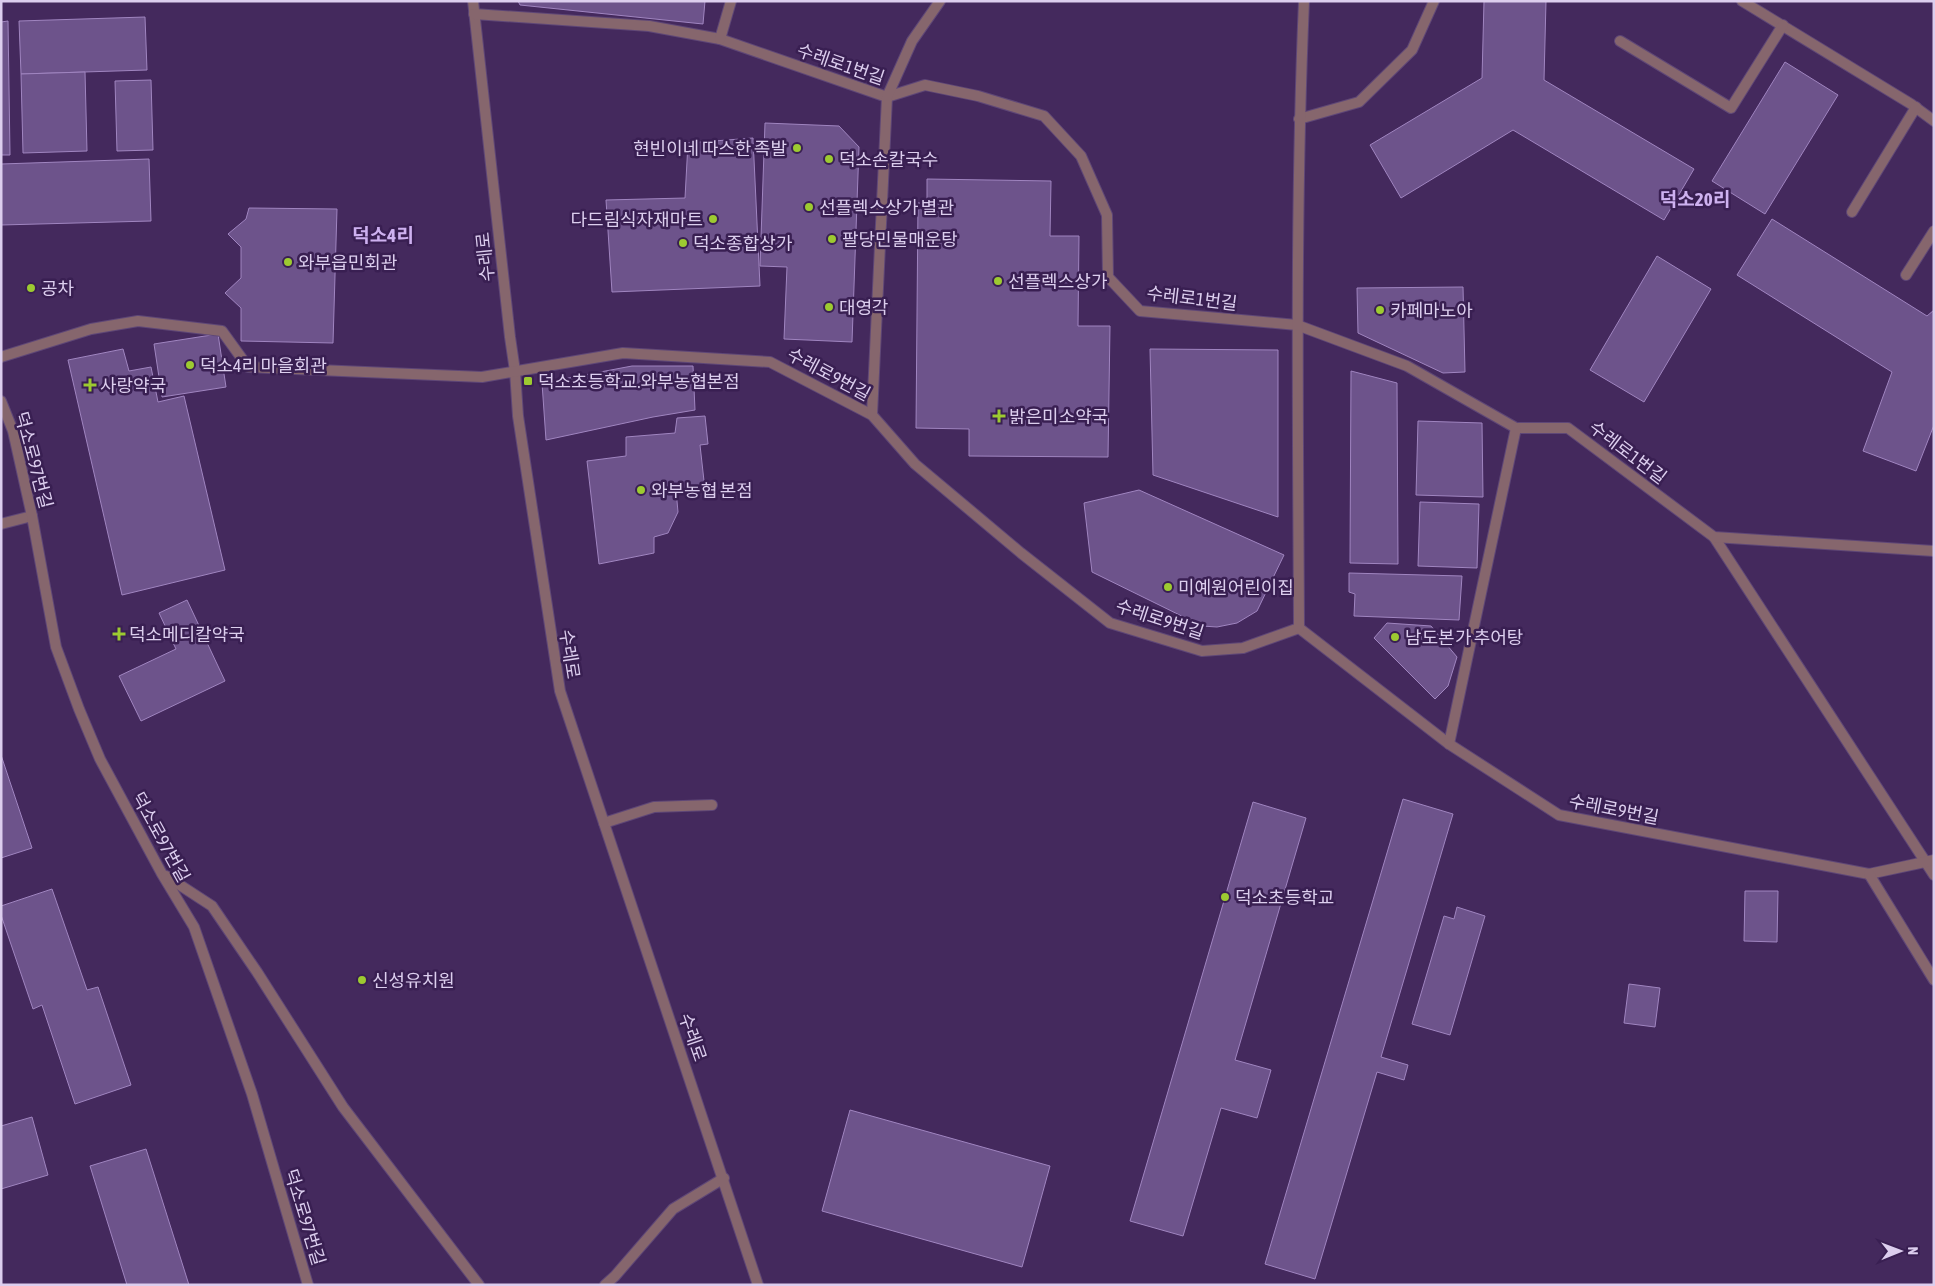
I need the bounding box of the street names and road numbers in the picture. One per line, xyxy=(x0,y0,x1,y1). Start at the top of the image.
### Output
street label: 수레로1번길 xyxy=(794,39,888,89)
street label: 수레로 xyxy=(472,231,498,283)
street label: 수레로1번길 xyxy=(1145,282,1239,314)
street label: 수레로9번길 xyxy=(784,343,874,405)
street label: 덕소로97번길 xyxy=(11,409,57,511)
street label: 수레로1번길 xyxy=(1585,416,1671,488)
street label: 수레로9번길 xyxy=(1113,595,1207,643)
street label: 수레로 xyxy=(556,628,584,680)
street label: 덕소로97번길 xyxy=(128,788,194,886)
street label: 수레로9번길 xyxy=(1567,790,1661,828)
street label: 수레로 xyxy=(675,1010,711,1064)
street label: 덕소로97번길 xyxy=(280,1166,330,1268)

